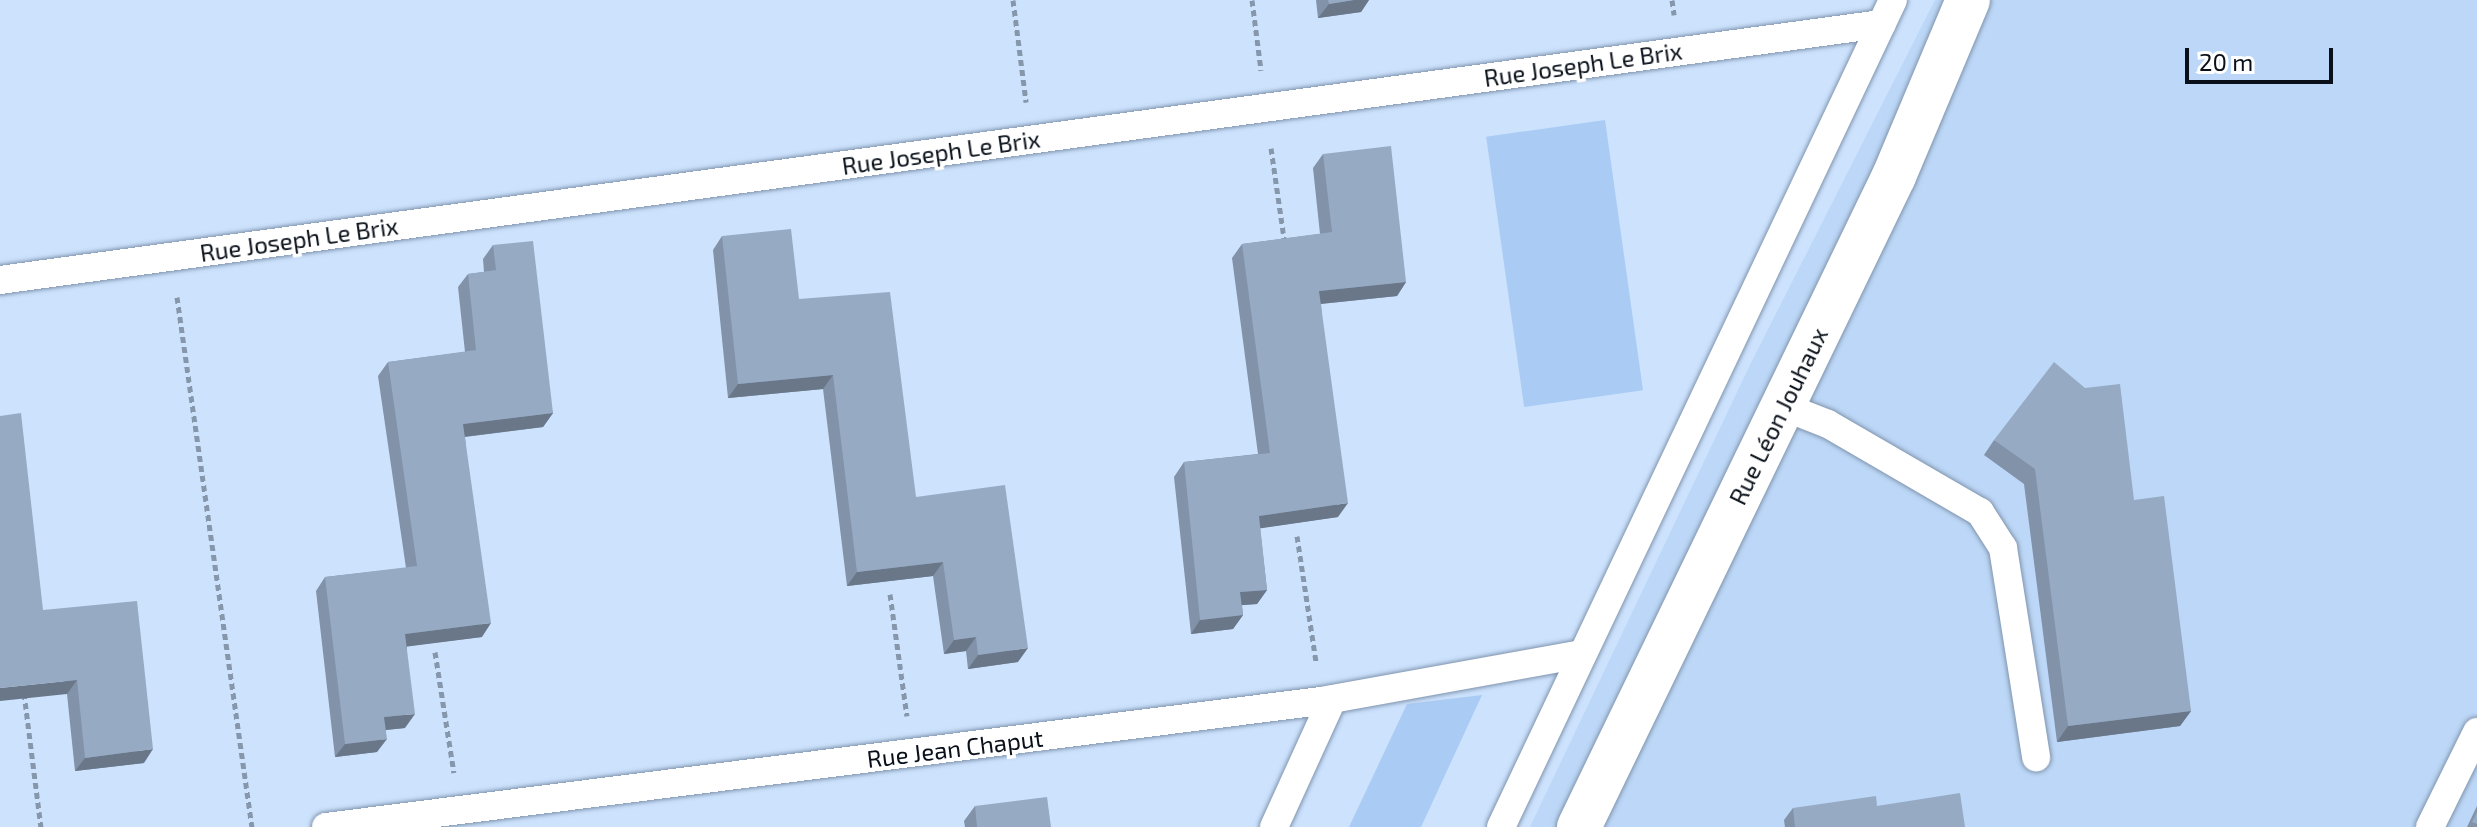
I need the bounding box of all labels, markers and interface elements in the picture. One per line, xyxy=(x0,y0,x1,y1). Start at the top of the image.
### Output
scale bar xyxy=(2189,32,2337,82)
street label: Rue Joseph Le Brix xyxy=(1482,36,1684,92)
text: 20 m xyxy=(2199,47,2253,76)
street label: Rue Joseph Le Brix xyxy=(840,124,1042,180)
street label: Rue Joseph Le Brix xyxy=(198,211,400,267)
street label: Rue Léon Jouhaux xyxy=(1723,323,1833,509)
street label: Rue Jean Chaput xyxy=(865,723,1045,773)

